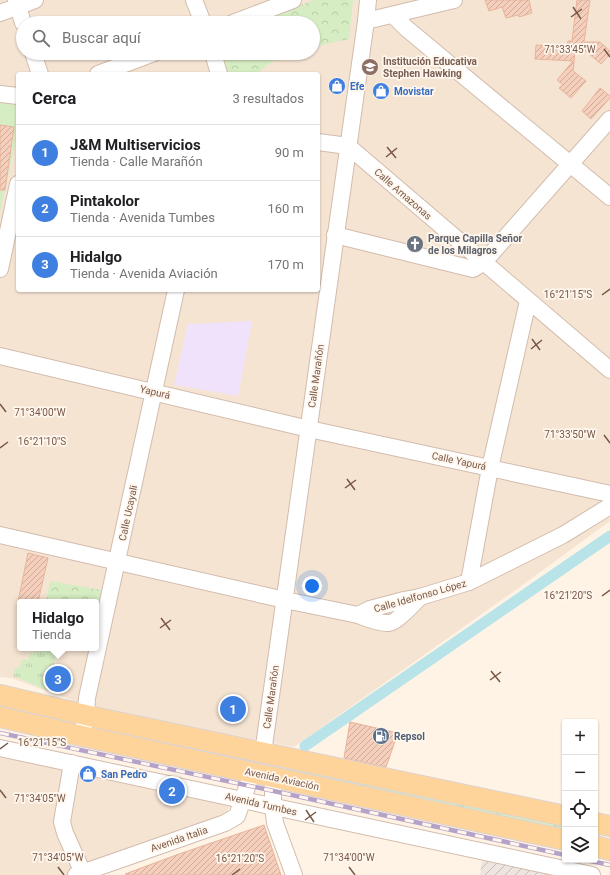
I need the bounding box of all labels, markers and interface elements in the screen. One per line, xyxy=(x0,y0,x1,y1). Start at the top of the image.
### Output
search box xyxy=(16,16,320,60)
icon: search xyxy=(30,27,52,49)
text: Buscar aquí xyxy=(62,29,141,47)
text: 71°33'45"W xyxy=(544,44,596,55)
place label: Institución Educativa Stephen Hawking xyxy=(383,56,478,79)
school or university icon: Institución Educativa Stephen Hawking xyxy=(360,57,380,77)
shop icon: Efe xyxy=(327,76,347,96)
place label: Efe xyxy=(350,81,365,92)
shop icon: Movistar xyxy=(371,81,391,101)
place label: Movistar xyxy=(394,86,434,97)
text: Cerca xyxy=(32,88,76,108)
text: 3 resultados xyxy=(232,91,304,106)
text: J&M Multiservicios xyxy=(70,136,201,154)
text: 1 xyxy=(41,145,49,160)
text: 90 m xyxy=(275,145,304,160)
text: Tienda · Calle Marañón xyxy=(70,154,203,169)
street label: Calle Amazonas xyxy=(372,166,434,222)
text: Pintakolor xyxy=(70,192,140,210)
text: 2 xyxy=(41,201,49,216)
text: 160 m xyxy=(267,201,304,216)
text: Tienda · Avenida Tumbes xyxy=(70,210,215,225)
place label: Parque Capilla Señor de los Milagros xyxy=(428,233,523,256)
church icon: Parque Capilla Señor de los Milagros xyxy=(405,234,425,254)
text: Hidalgo xyxy=(70,248,122,266)
text: 3 xyxy=(41,257,49,272)
text: 170 m xyxy=(267,257,304,272)
text: Tienda · Avenida Aviación xyxy=(70,266,218,281)
text: 16°21'15"S xyxy=(544,289,592,300)
street label: Calle Marañón xyxy=(306,343,326,409)
street label: Yapurá xyxy=(139,383,171,401)
text: 71°34'00"W xyxy=(14,407,66,418)
text: 71°33'50"W xyxy=(544,429,596,440)
text: 16°21'10"S xyxy=(18,436,66,447)
street label: Calle Yapurá xyxy=(431,450,487,472)
street label: Calle Ucayali xyxy=(117,484,139,542)
your location xyxy=(302,576,322,596)
street label: Calle Idelfonso López xyxy=(372,578,468,614)
text: 16°21'20"S xyxy=(544,590,592,601)
popup xyxy=(17,599,99,651)
text: Hidalgo xyxy=(32,609,84,627)
text: Tienda xyxy=(32,627,71,642)
pin: 3 xyxy=(45,664,71,694)
street label: Calle Marañón xyxy=(261,664,281,730)
pin: 1 xyxy=(220,694,246,724)
map controls xyxy=(562,719,598,863)
button: + xyxy=(562,719,598,755)
fuel station icon: Repsol xyxy=(371,726,391,746)
place label: Repsol xyxy=(394,731,425,742)
text: 16°21'15"S xyxy=(18,737,66,748)
button: − xyxy=(562,755,598,791)
shop icon: San Pedro xyxy=(78,764,98,784)
street label: Avenida Aviación xyxy=(244,766,320,792)
place label: San Pedro xyxy=(101,769,148,780)
pin: 2 xyxy=(159,776,185,806)
street label: Avenida Tumbes xyxy=(224,790,298,818)
button: locate xyxy=(562,791,598,827)
text: 71°34'05"W xyxy=(14,793,66,804)
street label: Avenida Italia xyxy=(149,824,209,854)
button: layers xyxy=(562,827,598,863)
text: 71°34'05"W xyxy=(32,852,84,863)
text: 71°34'00"W xyxy=(323,852,375,863)
text: 16°21'20"S xyxy=(216,853,264,864)

